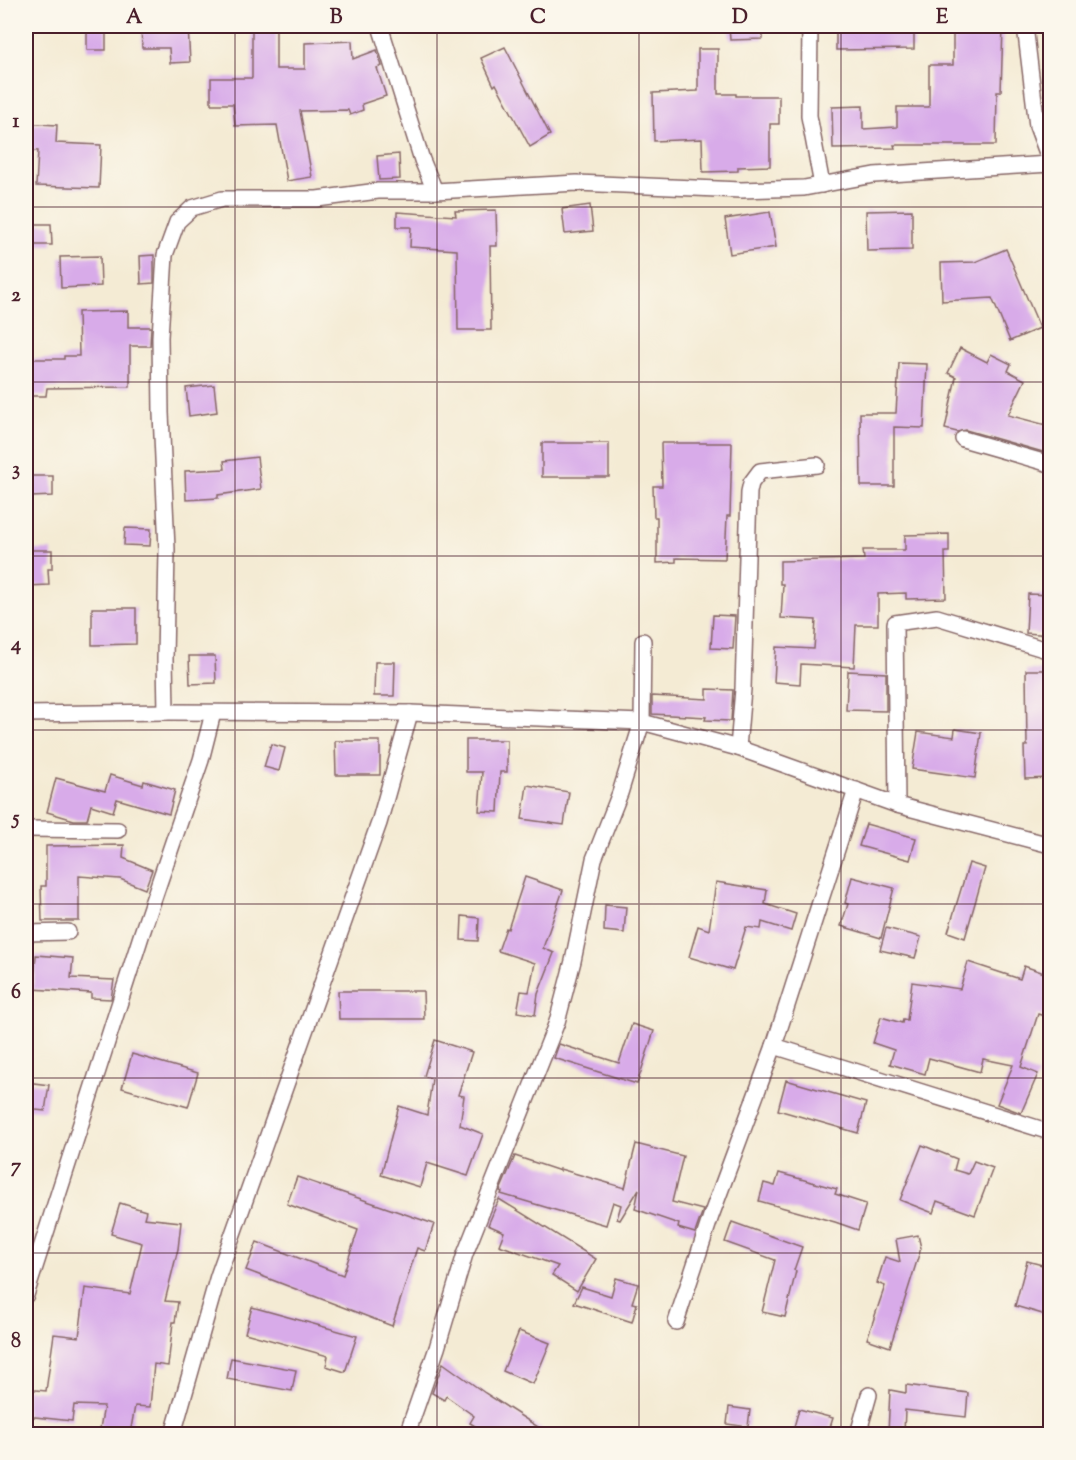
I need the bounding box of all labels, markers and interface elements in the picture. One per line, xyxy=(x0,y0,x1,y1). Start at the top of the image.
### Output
text: A xyxy=(126,4,143,33)
text: B xyxy=(330,4,343,33)
text: C xyxy=(530,4,546,33)
text: D xyxy=(732,4,748,33)
text: E xyxy=(936,4,949,33)
text: 1 xyxy=(13,108,20,137)
text: 2 xyxy=(11,282,21,311)
text: 3 xyxy=(12,456,20,485)
text: 4 xyxy=(10,631,21,660)
text: 5 xyxy=(11,805,20,834)
text: 6 xyxy=(11,979,21,1008)
text: 7 xyxy=(11,1153,22,1182)
text: 8 xyxy=(11,1328,21,1357)

